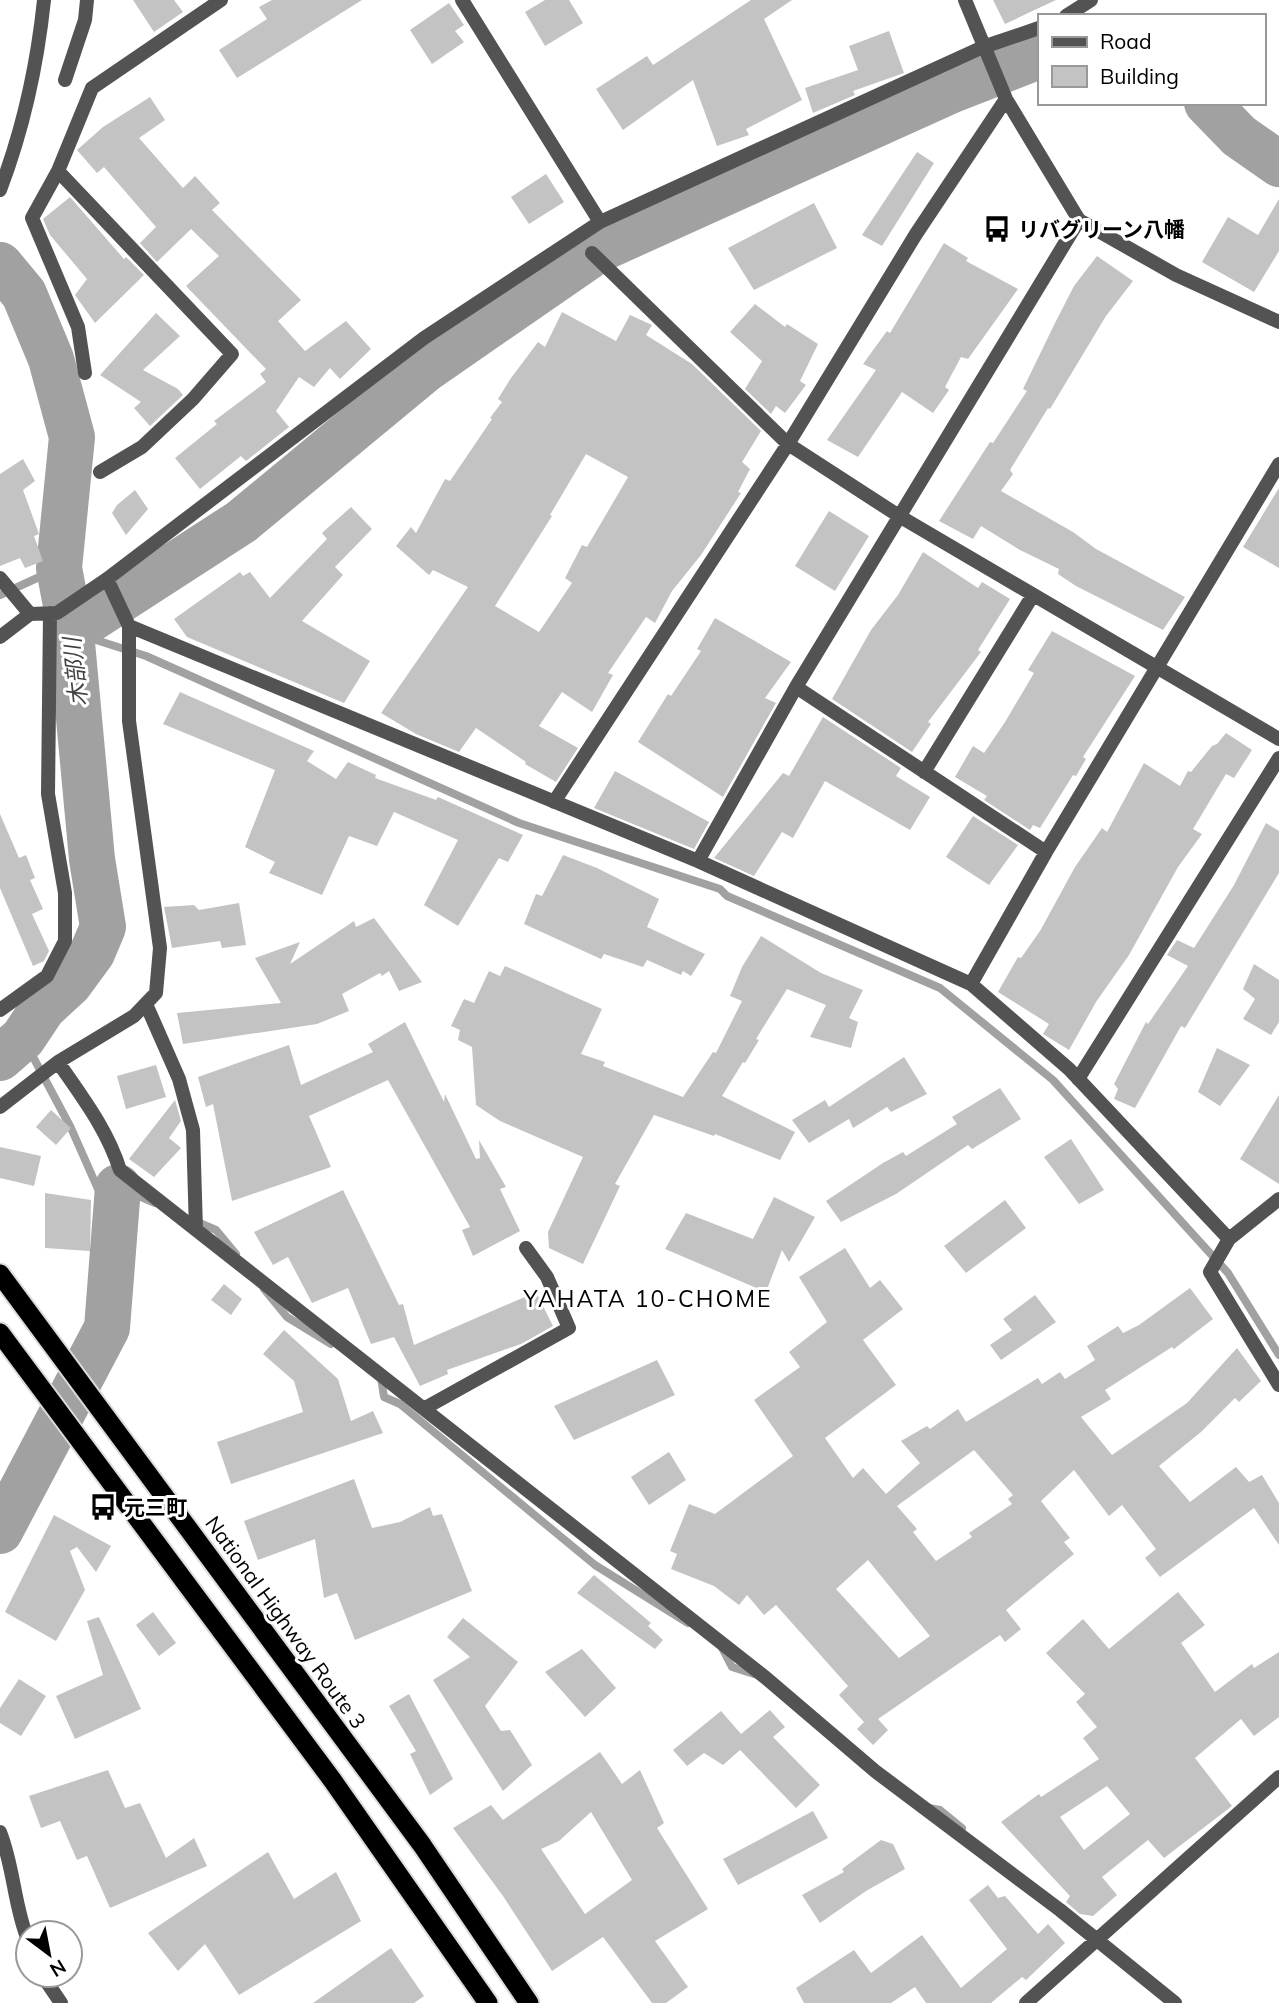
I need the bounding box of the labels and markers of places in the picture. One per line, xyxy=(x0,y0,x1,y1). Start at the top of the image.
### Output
bus stop icon: リバグリーン八幡 xyxy=(982,214,1012,244)
place label: リバグリーン八幡 xyxy=(1018,216,1185,242)
bus stop icon: 元三町 xyxy=(88,1492,118,1522)
place label: 元三町 xyxy=(124,1494,187,1520)

